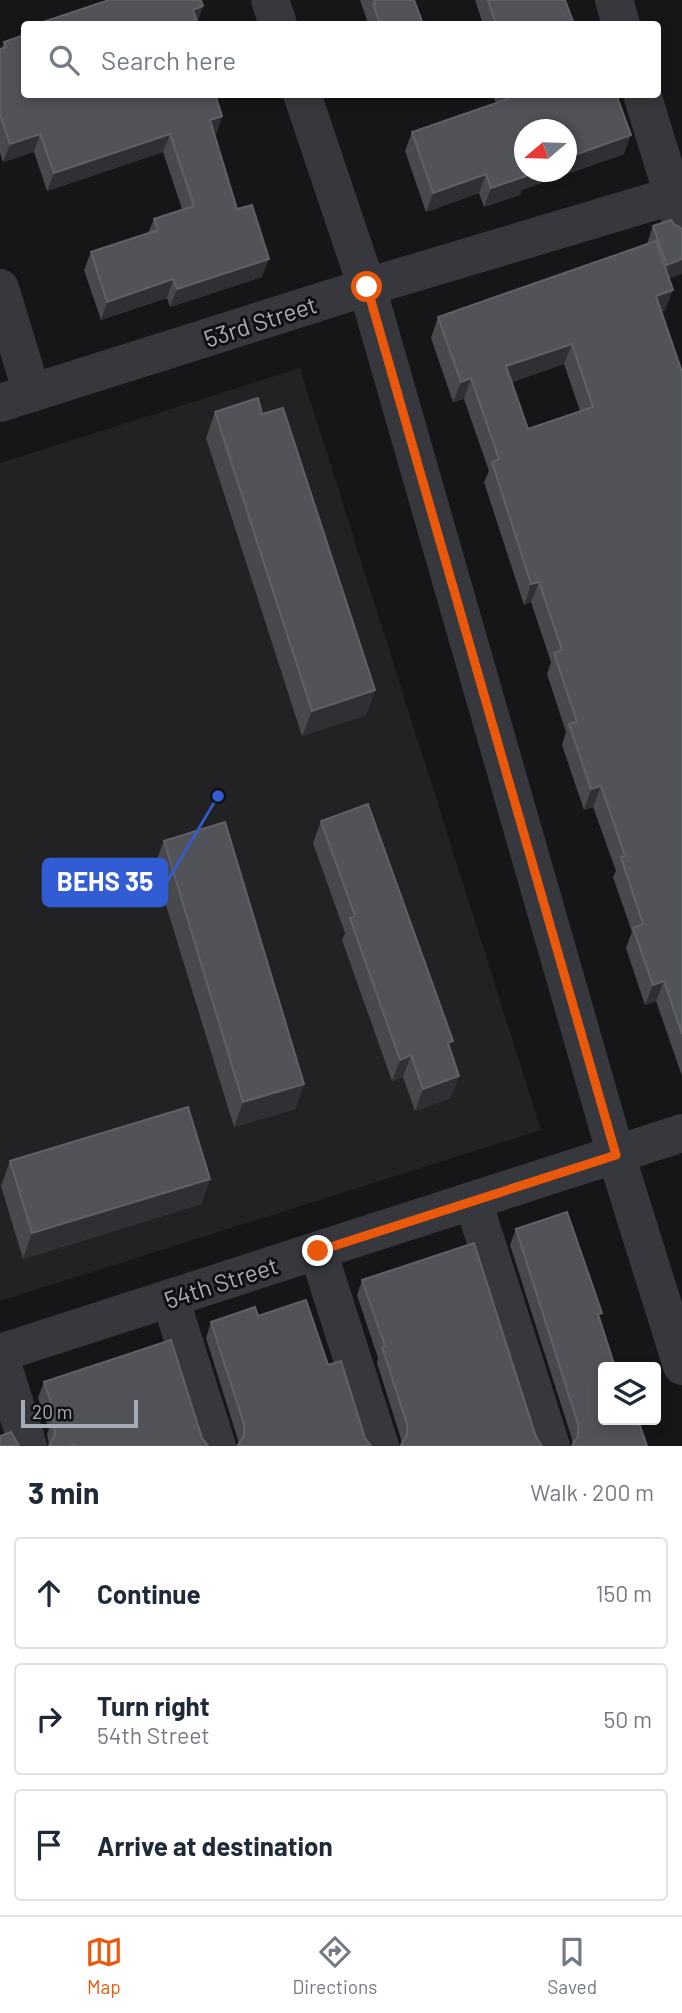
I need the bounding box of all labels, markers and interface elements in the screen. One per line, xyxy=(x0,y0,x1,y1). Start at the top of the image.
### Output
search box xyxy=(21,21,661,98)
icon: search xyxy=(45,41,83,79)
text: Search here xyxy=(101,44,236,75)
north arrow xyxy=(514,119,577,182)
route start xyxy=(351,271,382,302)
street label: 53rd Street xyxy=(200,289,320,353)
callout: BEHS 35 xyxy=(43,859,167,906)
text: BEHS 35 xyxy=(57,865,153,896)
route end xyxy=(302,1235,333,1266)
street label: 54th Street xyxy=(161,1250,281,1314)
map controls xyxy=(598,1362,661,1425)
button: layers xyxy=(598,1362,661,1425)
scale bar xyxy=(21,1397,138,1429)
text: 20 m xyxy=(32,1400,72,1423)
text: 3 min xyxy=(28,1474,99,1510)
text: Walk · 200 m xyxy=(530,1478,654,1506)
icon: ahead xyxy=(30,1574,68,1612)
text: Continue xyxy=(97,1578,201,1609)
text: 150 m xyxy=(596,1579,652,1607)
text: Turn right xyxy=(97,1690,210,1721)
icon: right xyxy=(30,1700,68,1738)
text: 50 m xyxy=(604,1705,652,1733)
text: 54th Street xyxy=(97,1721,210,1749)
icon: arrive xyxy=(30,1826,68,1864)
text: Arrive at destination xyxy=(97,1830,333,1861)
tab: Map xyxy=(85,1933,123,1998)
tab: Directions xyxy=(293,1933,378,1998)
tab: Saved xyxy=(547,1933,597,1998)

